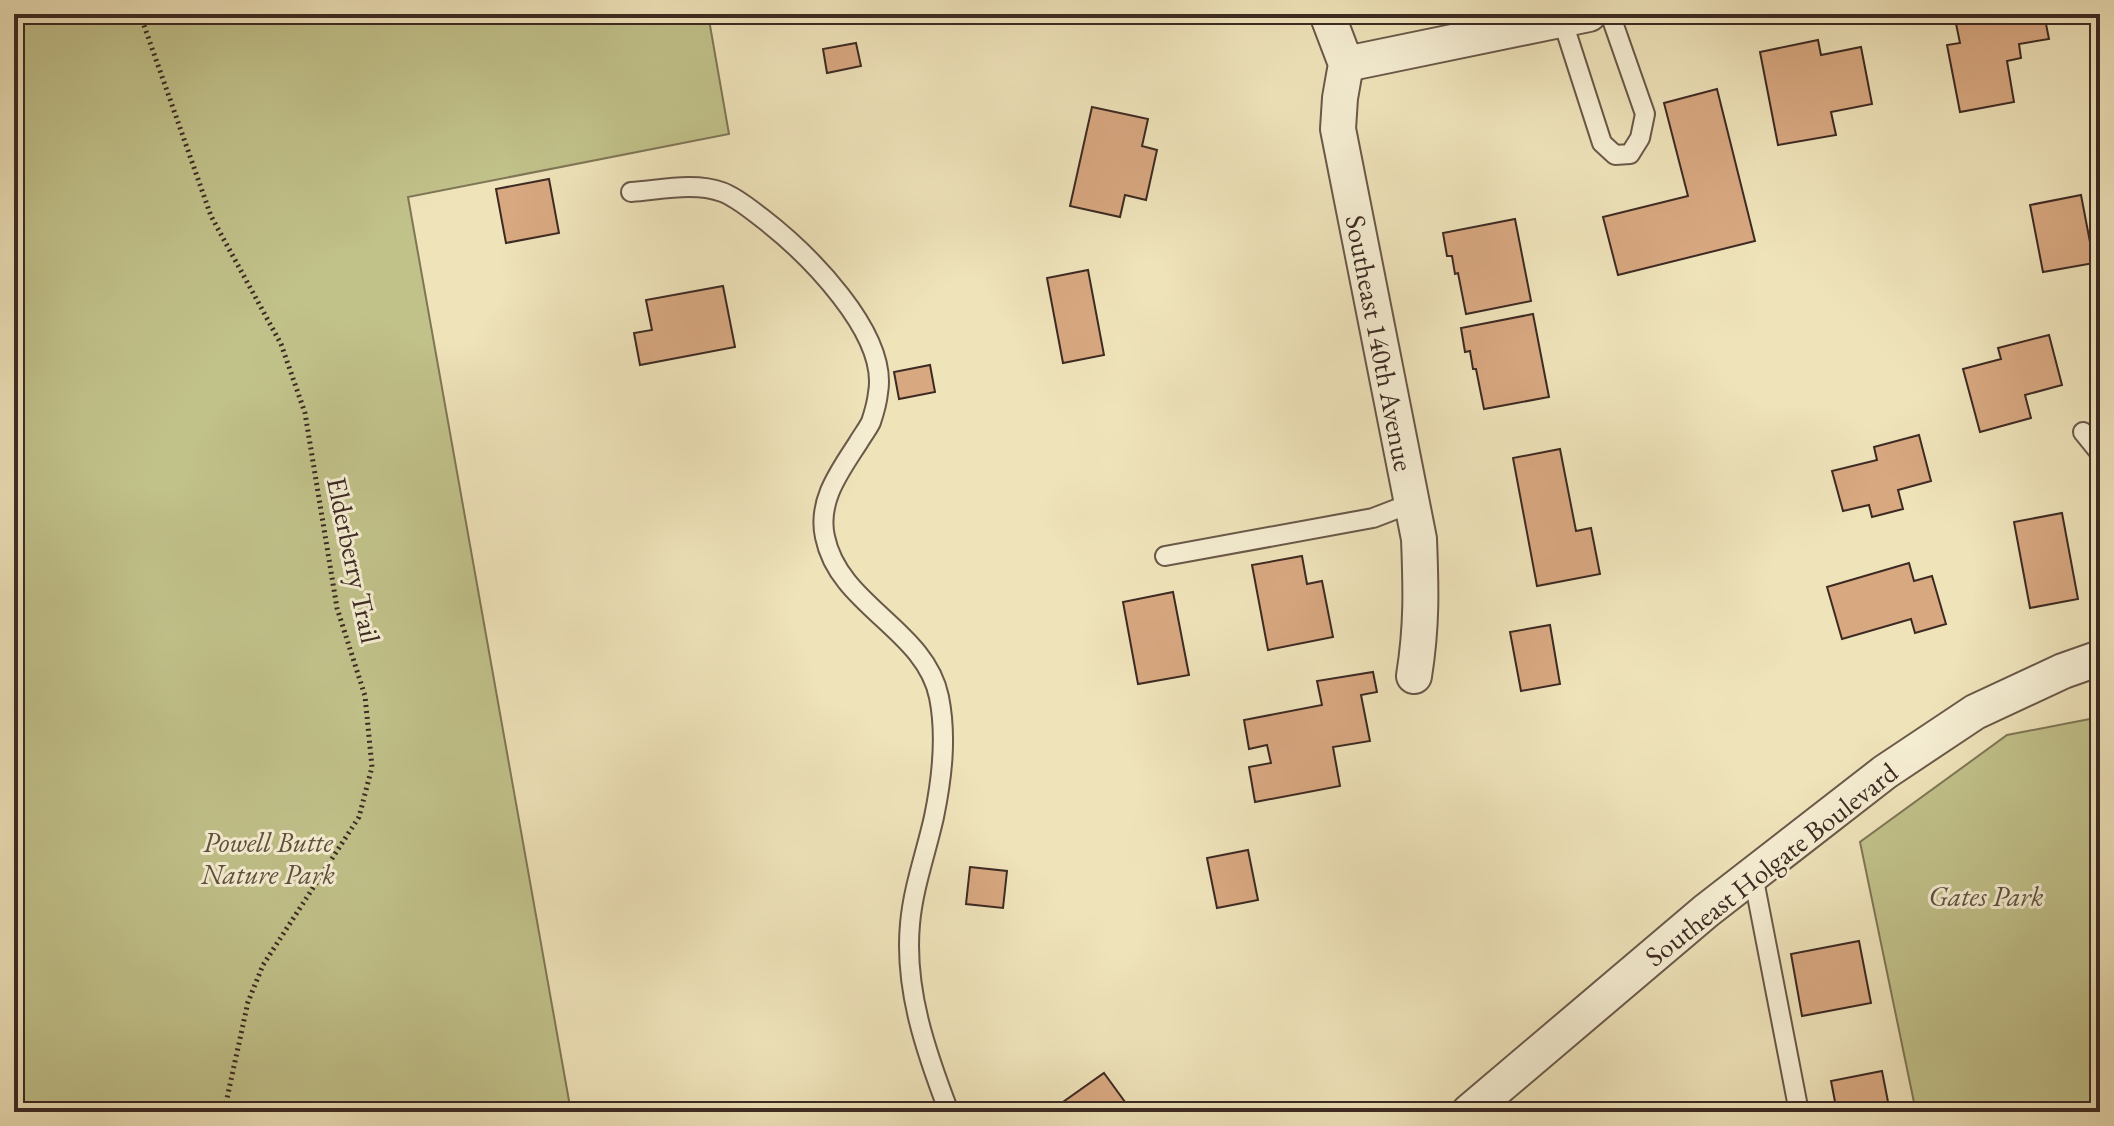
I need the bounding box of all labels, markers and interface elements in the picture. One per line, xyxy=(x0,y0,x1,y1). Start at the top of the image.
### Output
street label: Southeast 140th Avenue xyxy=(1338,212,1422,474)
street label: Elderberry Trail xyxy=(319,474,389,647)
street label: Southeast Holgate Boulevard xyxy=(1637,754,1905,974)
park label: Powell Butte Nature Park xyxy=(200,824,335,892)
park label: Gates Park xyxy=(1928,878,2044,914)

